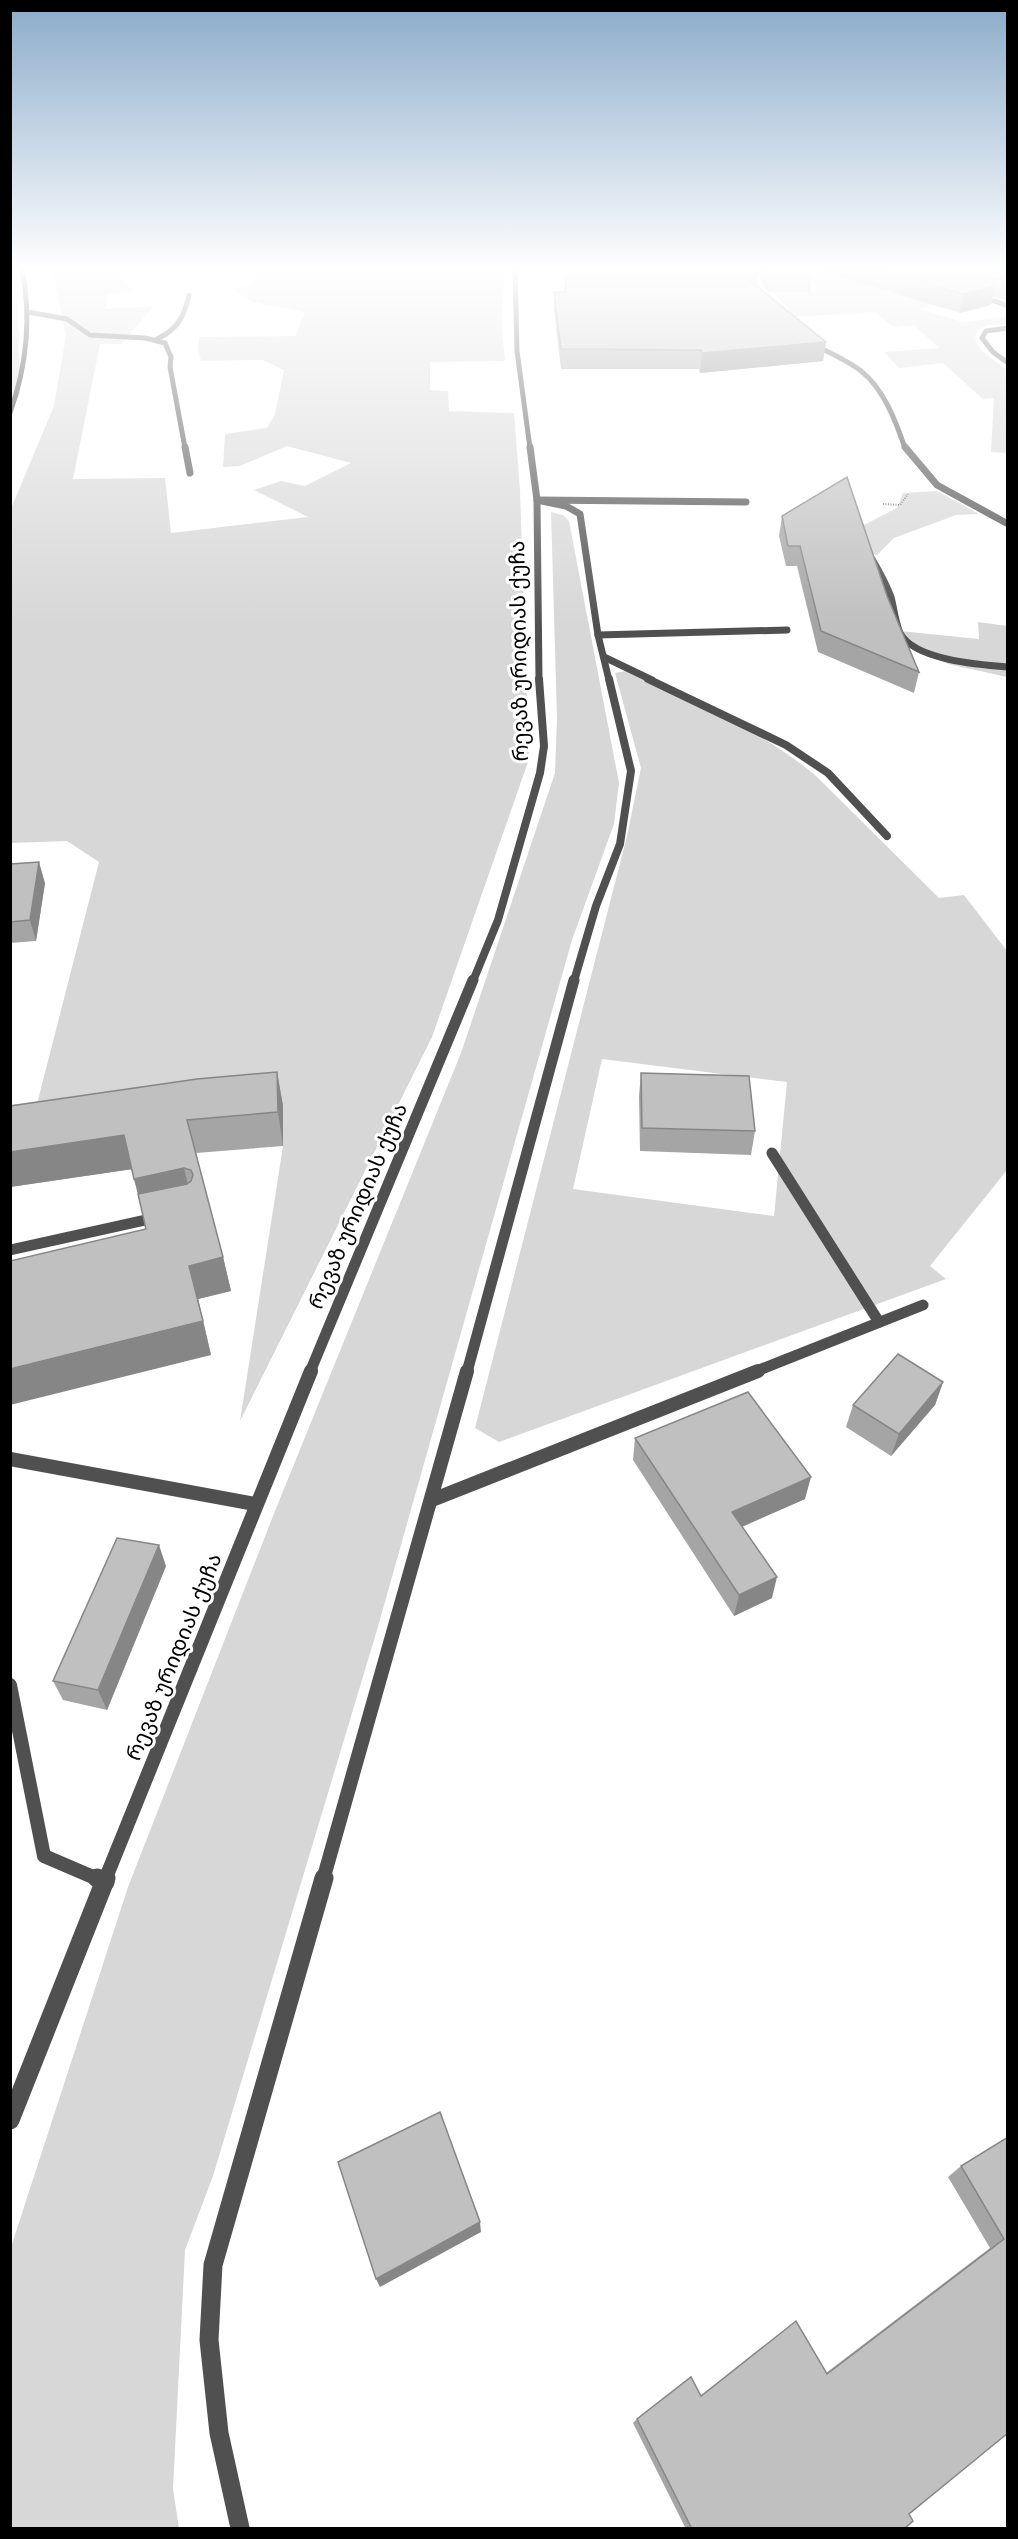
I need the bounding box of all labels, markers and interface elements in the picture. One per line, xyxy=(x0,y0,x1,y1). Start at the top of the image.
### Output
street label: რევაზ ურიდიას ქუჩა xyxy=(504,540,534,762)
street label: რევაზ ურიდიას ქუჩა xyxy=(303,1099,413,1313)
street label: რევაზ ურიდიას ქუჩა xyxy=(121,1550,227,1764)

